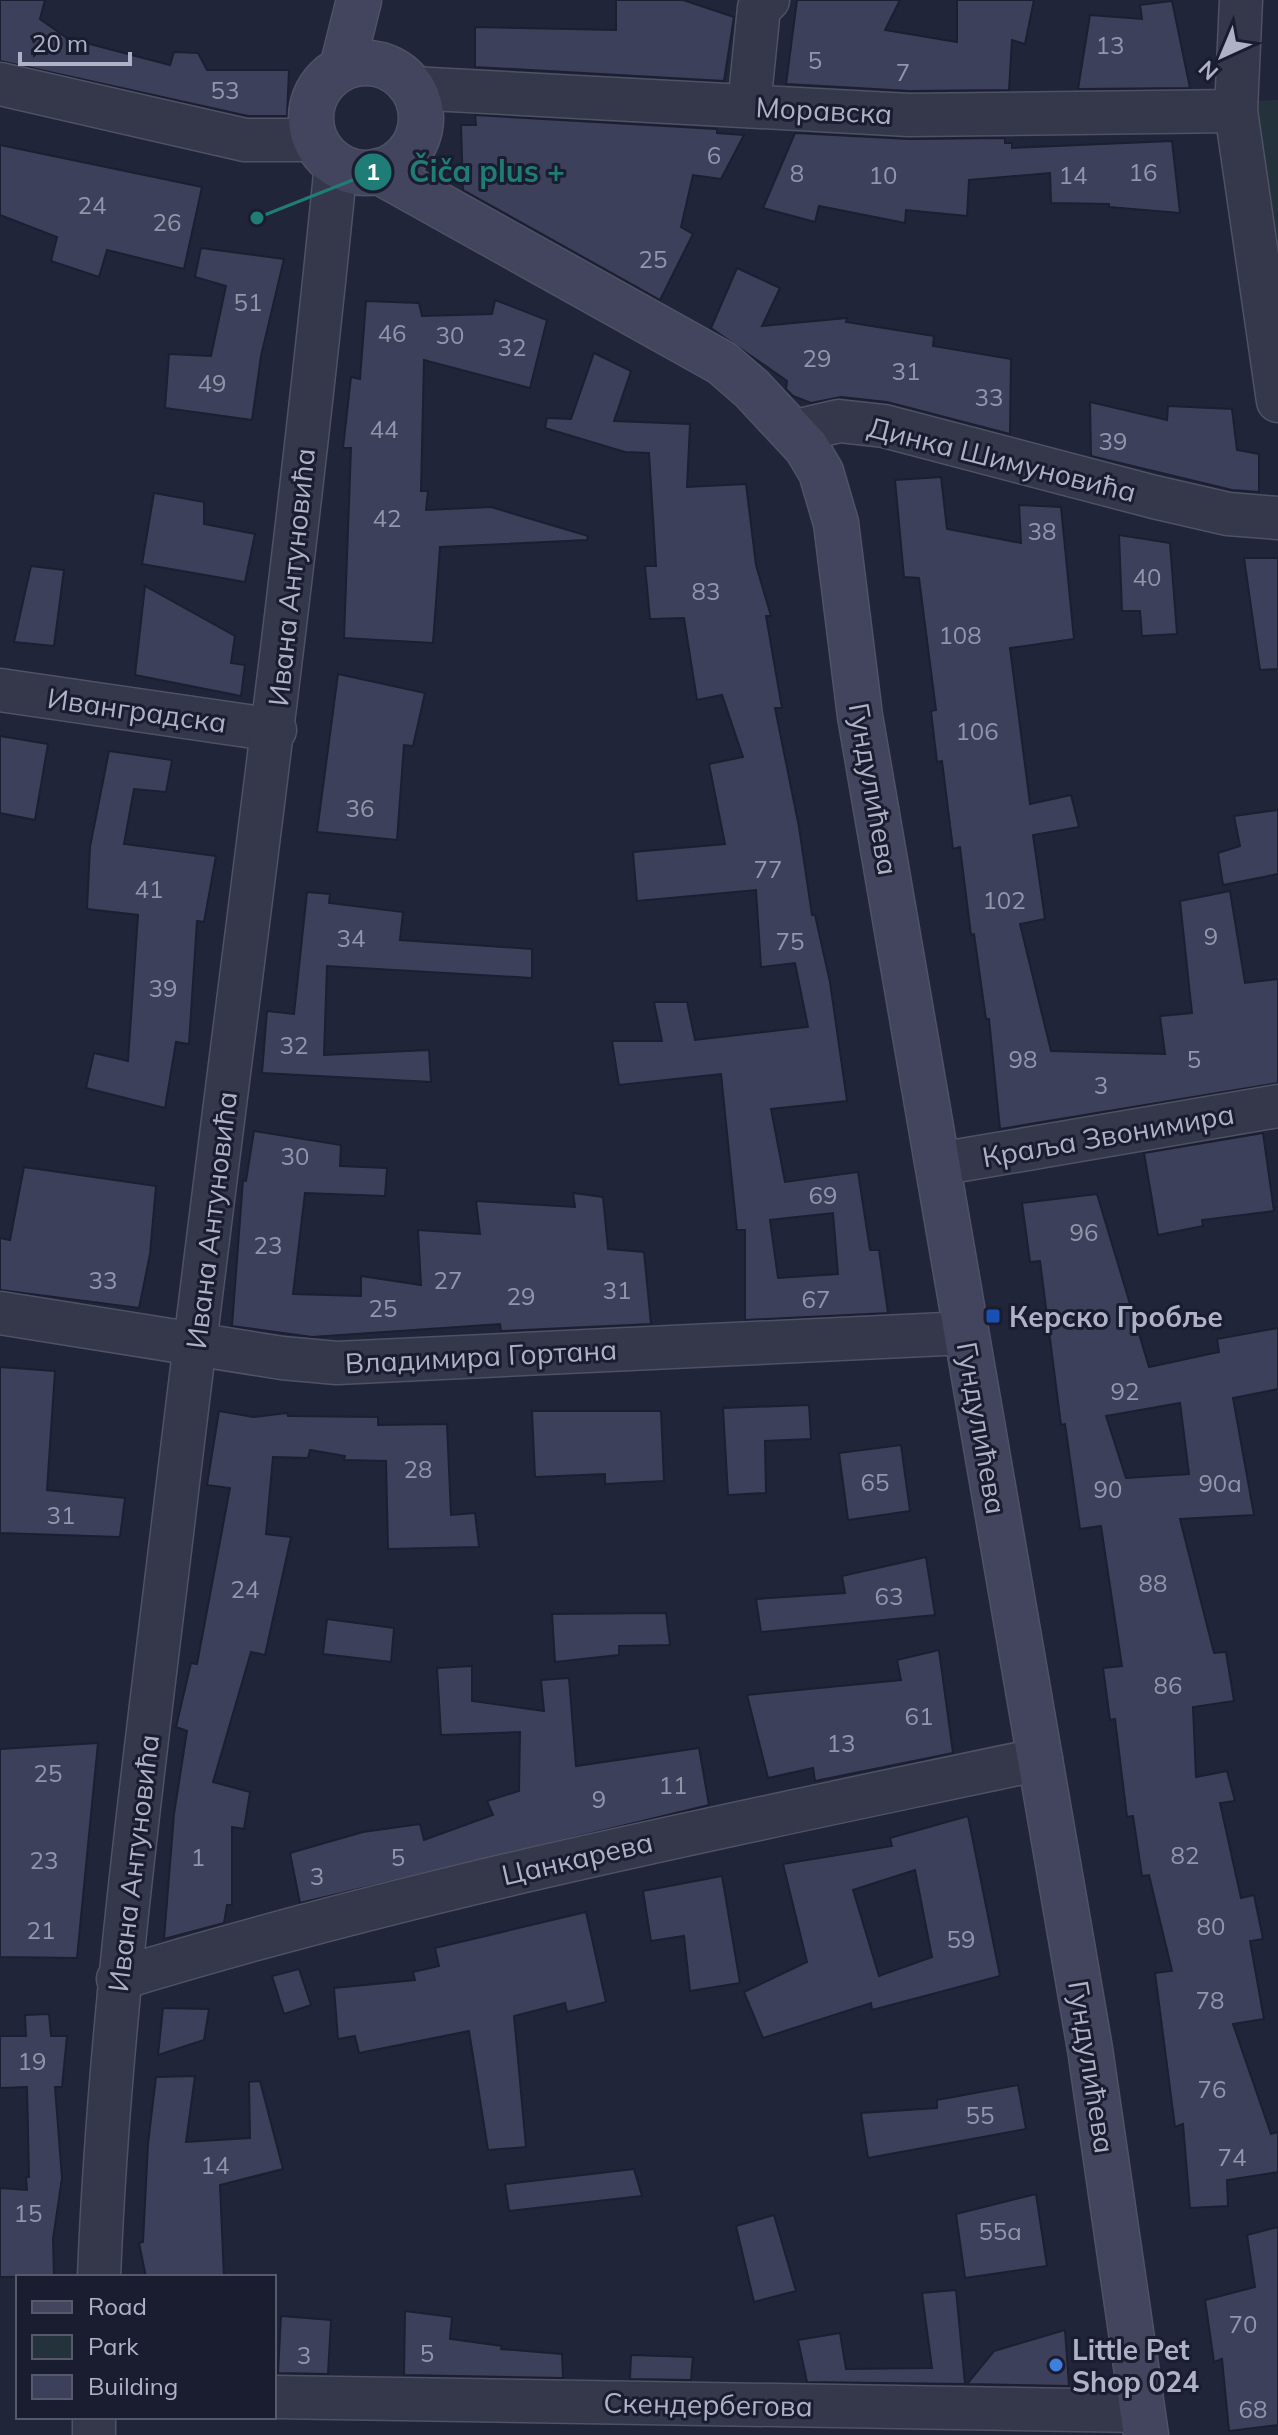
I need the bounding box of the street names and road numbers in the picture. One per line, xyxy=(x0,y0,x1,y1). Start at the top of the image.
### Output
street label: Моравска xyxy=(755,89,893,131)
street label: Динка Шимуновића xyxy=(864,409,1140,509)
street label: Ивана Антуновића xyxy=(260,446,322,708)
street label: Иванградска xyxy=(45,680,229,740)
street label: Гундулићева xyxy=(842,700,906,878)
street label: Ивана Антуновића xyxy=(178,1089,244,1351)
street label: Краља Звонимира xyxy=(979,1096,1237,1174)
street label: Владимира Гортана xyxy=(344,1331,618,1381)
street label: Гундулићева xyxy=(950,1339,1014,1517)
street label: Ивана Антуновића xyxy=(100,1732,166,1994)
street label: Цанкарева xyxy=(498,1824,656,1892)
street label: Гундулићева xyxy=(1061,1978,1123,2156)
street label: Скендербегова xyxy=(603,2385,813,2423)

